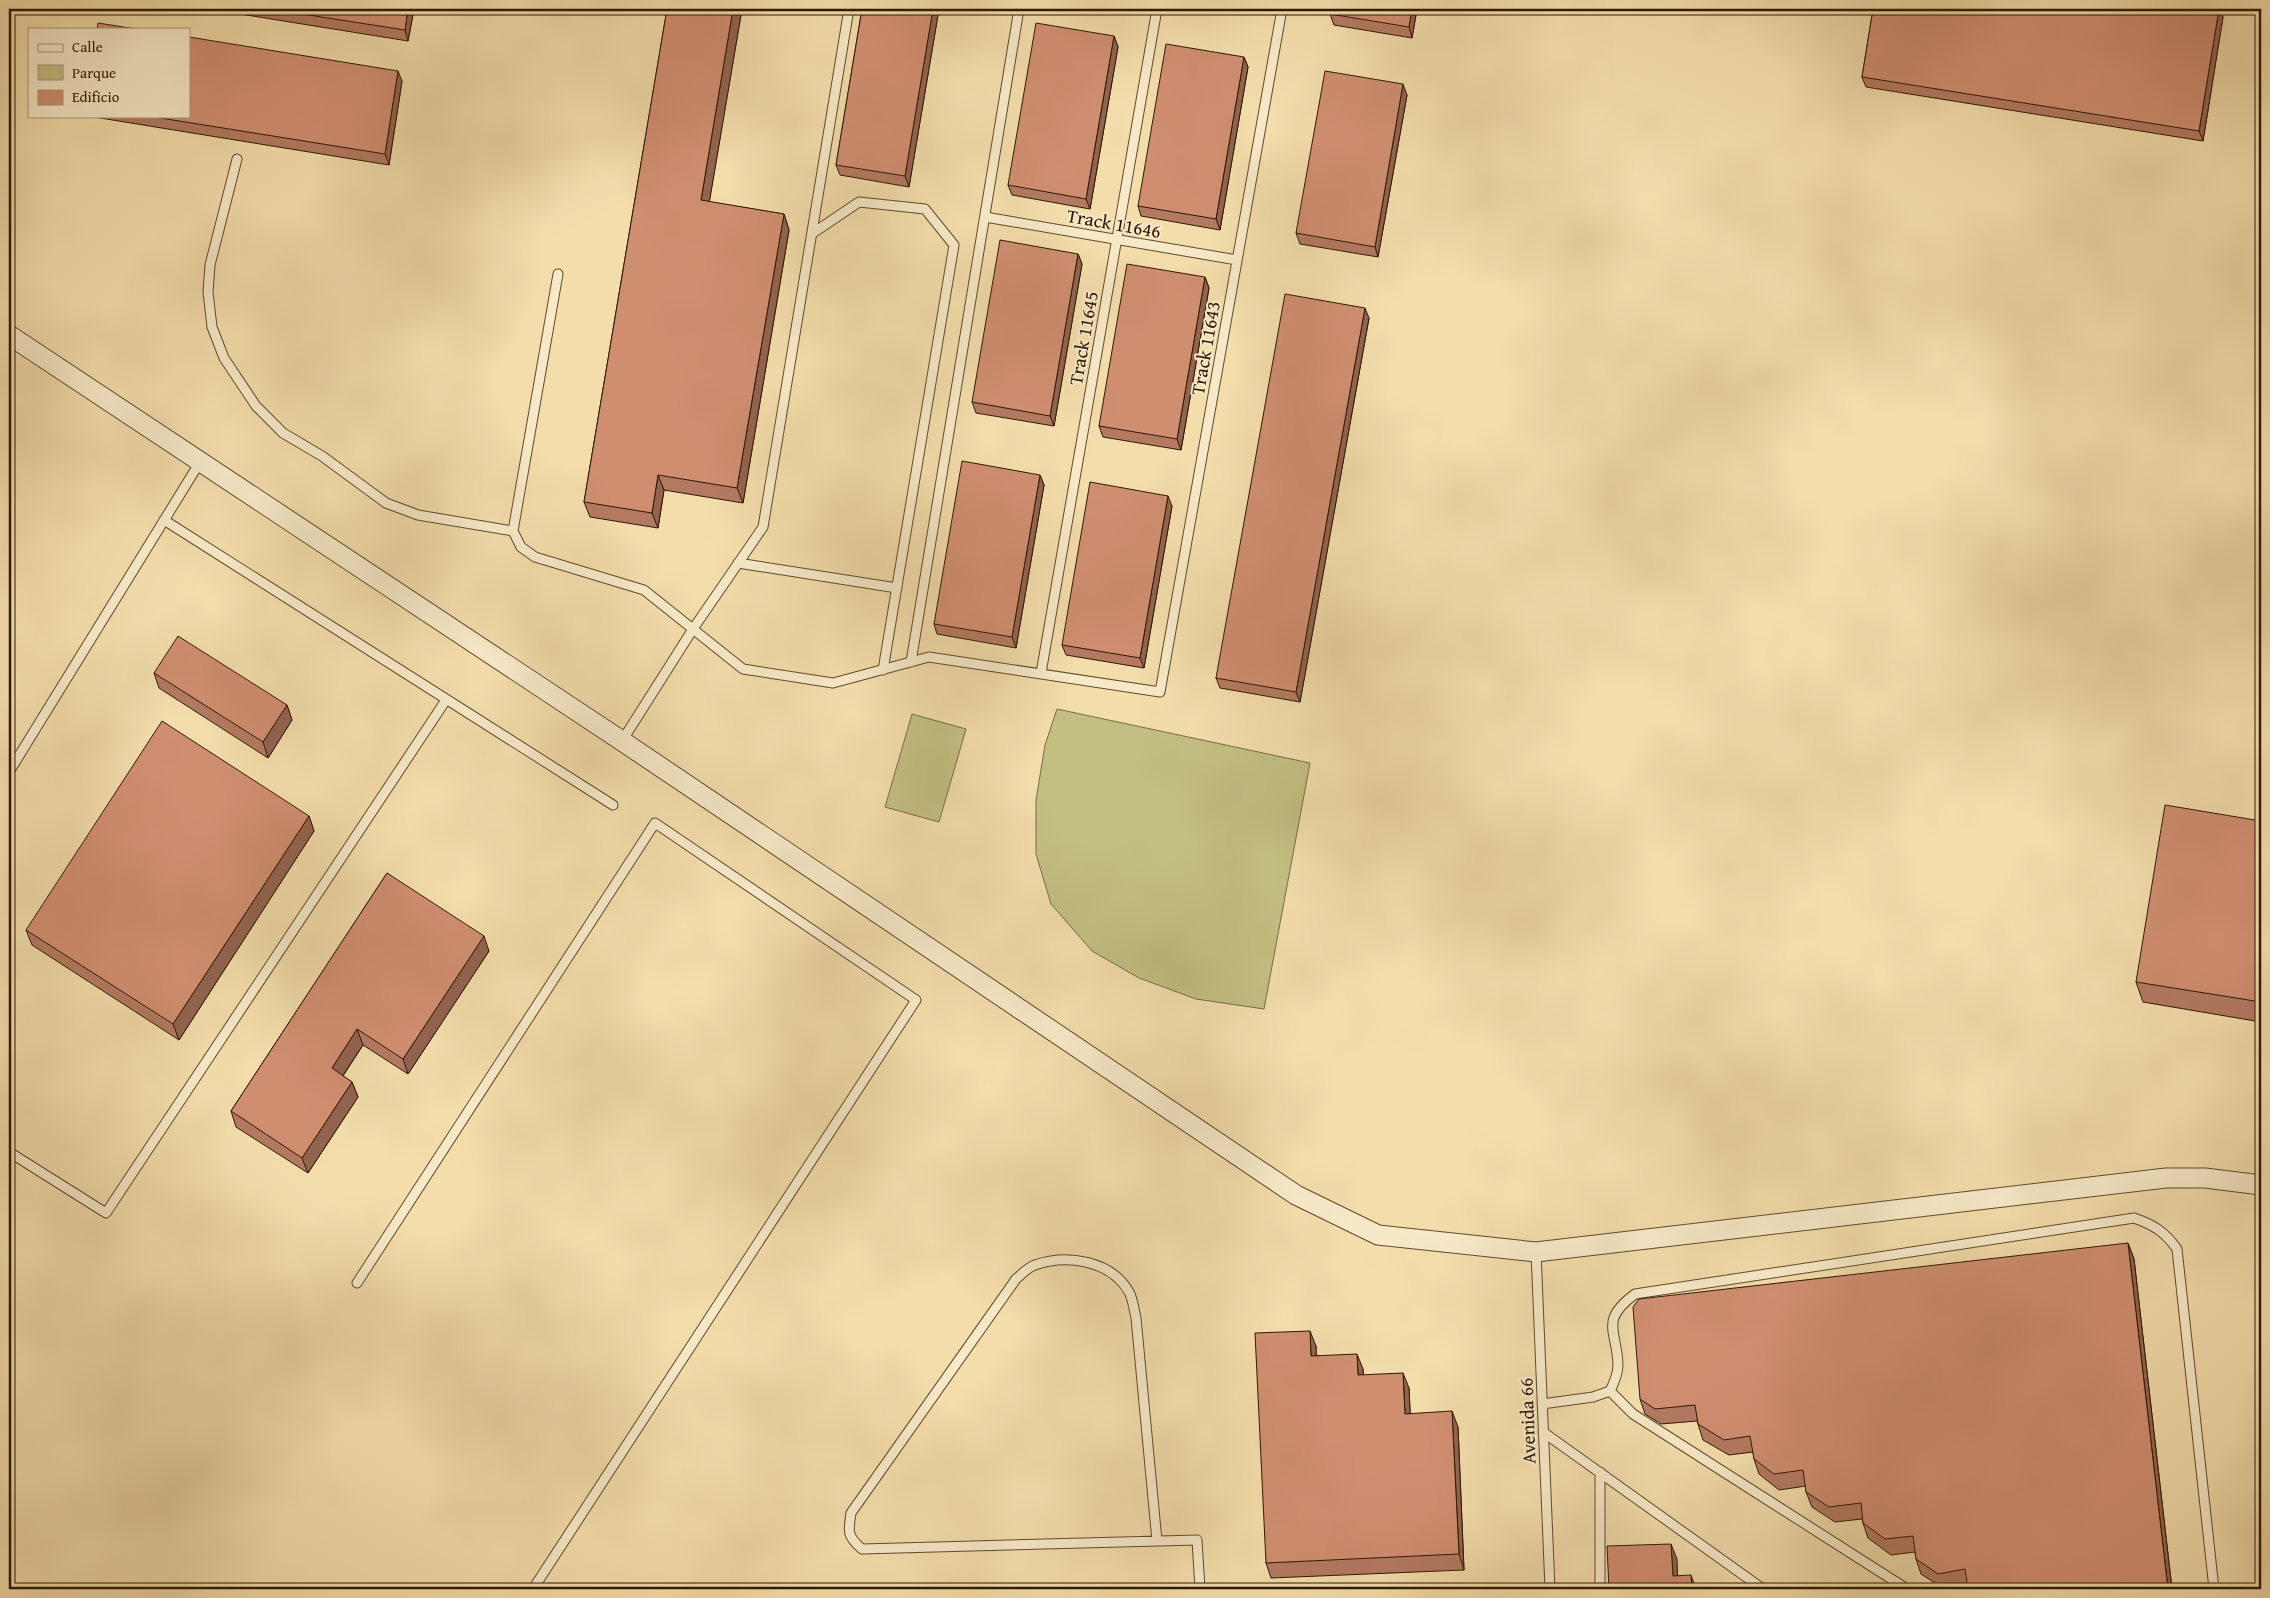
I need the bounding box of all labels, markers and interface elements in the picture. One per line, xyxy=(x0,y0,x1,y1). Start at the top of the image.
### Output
legend xyxy=(28,28,190,118)
text: Calle xyxy=(72,36,103,57)
text: Parque xyxy=(72,62,116,83)
text: Edificio xyxy=(72,86,120,107)
street label: Track 11646 xyxy=(1065,201,1163,245)
street label: Track 11645 xyxy=(1061,289,1105,387)
street label: Track 11643 xyxy=(1183,299,1227,397)
street label: Avenida 66 xyxy=(1512,1377,1542,1465)

